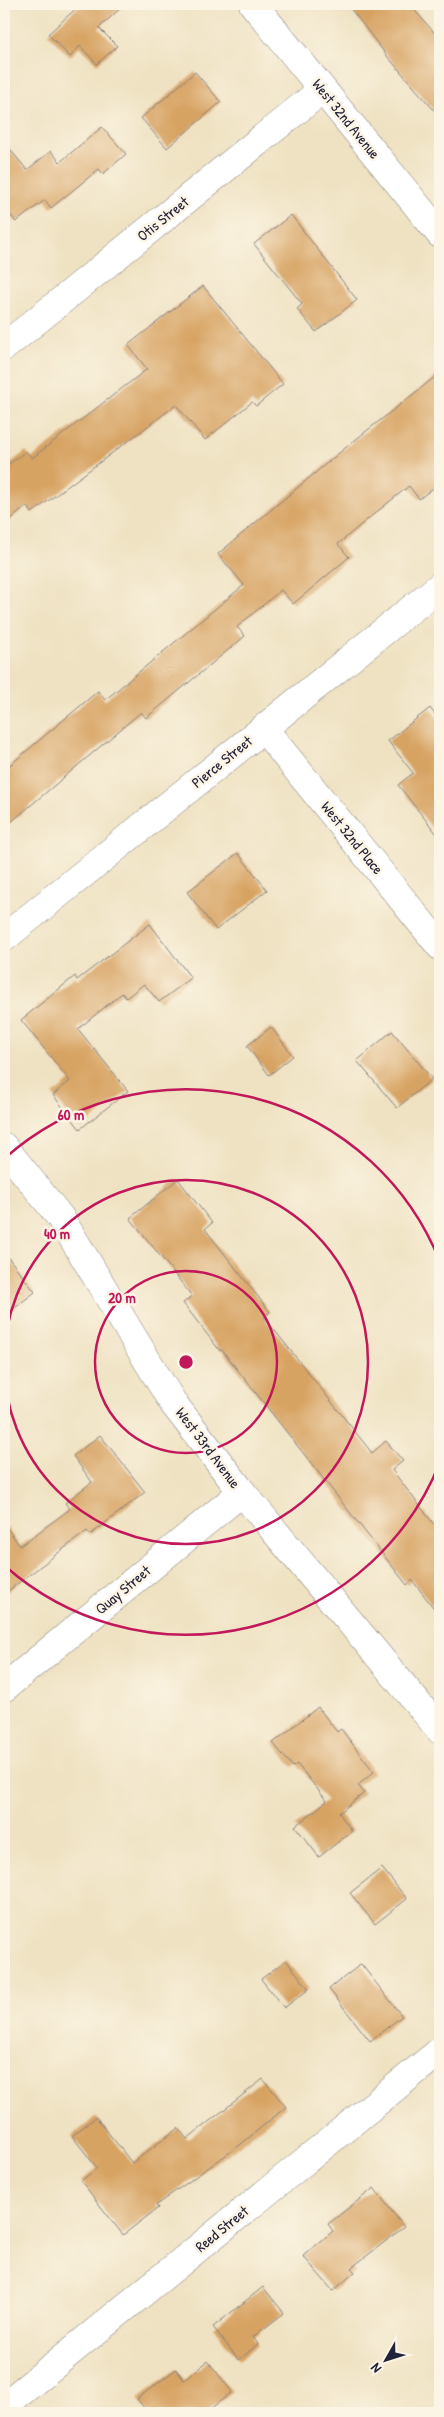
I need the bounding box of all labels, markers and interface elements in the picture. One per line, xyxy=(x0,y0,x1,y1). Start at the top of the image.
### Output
street label: West 32nd Avenue xyxy=(308,74,385,163)
street label: Otis Street xyxy=(132,191,194,246)
street label: Pierce Street xyxy=(187,730,257,793)
street label: West 32nd Place xyxy=(316,797,388,879)
text: 60 m xyxy=(58,1104,84,1125)
text: 40 m xyxy=(44,1223,70,1244)
text: 20 m xyxy=(108,1287,136,1308)
centre of rings xyxy=(177,1353,195,1371)
street label: West 33rd Avenue xyxy=(171,1403,246,1492)
street label: Quay Street xyxy=(90,1560,156,1619)
street label: Reed Street xyxy=(191,2200,253,2257)
north arrow xyxy=(362,2334,412,2384)
text: N xyxy=(365,2359,385,2377)

